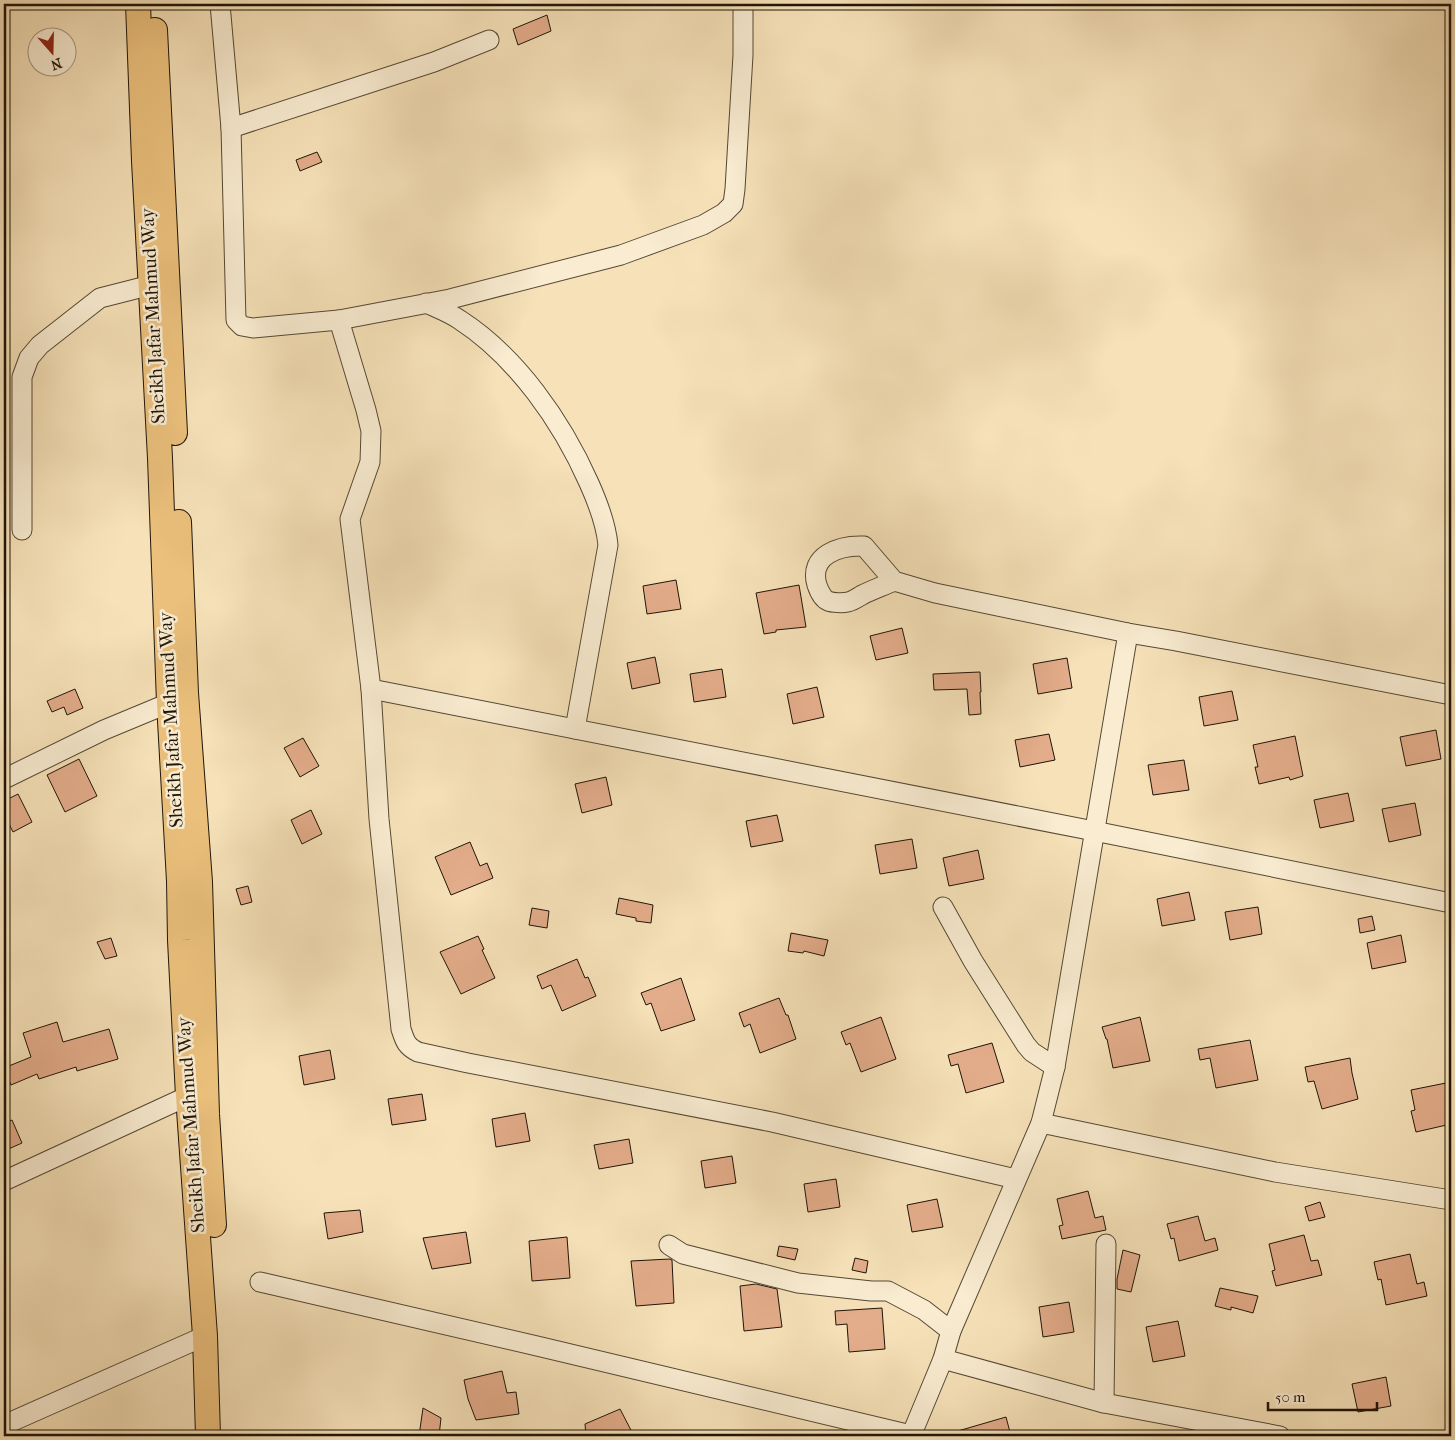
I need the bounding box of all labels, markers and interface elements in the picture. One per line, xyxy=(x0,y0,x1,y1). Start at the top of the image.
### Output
north arrow xyxy=(28,28,78,78)
text: N xyxy=(48,54,64,74)
street label: Sheikh Jafar Mahmud Way xyxy=(136,207,170,425)
street label: Sheikh Jafar Mahmud Way xyxy=(154,611,188,829)
street label: Sheikh Jafar Mahmud Way xyxy=(172,1016,210,1234)
scale bar xyxy=(1268,1380,1376,1412)
text: 50 m xyxy=(1275,1388,1306,1406)

